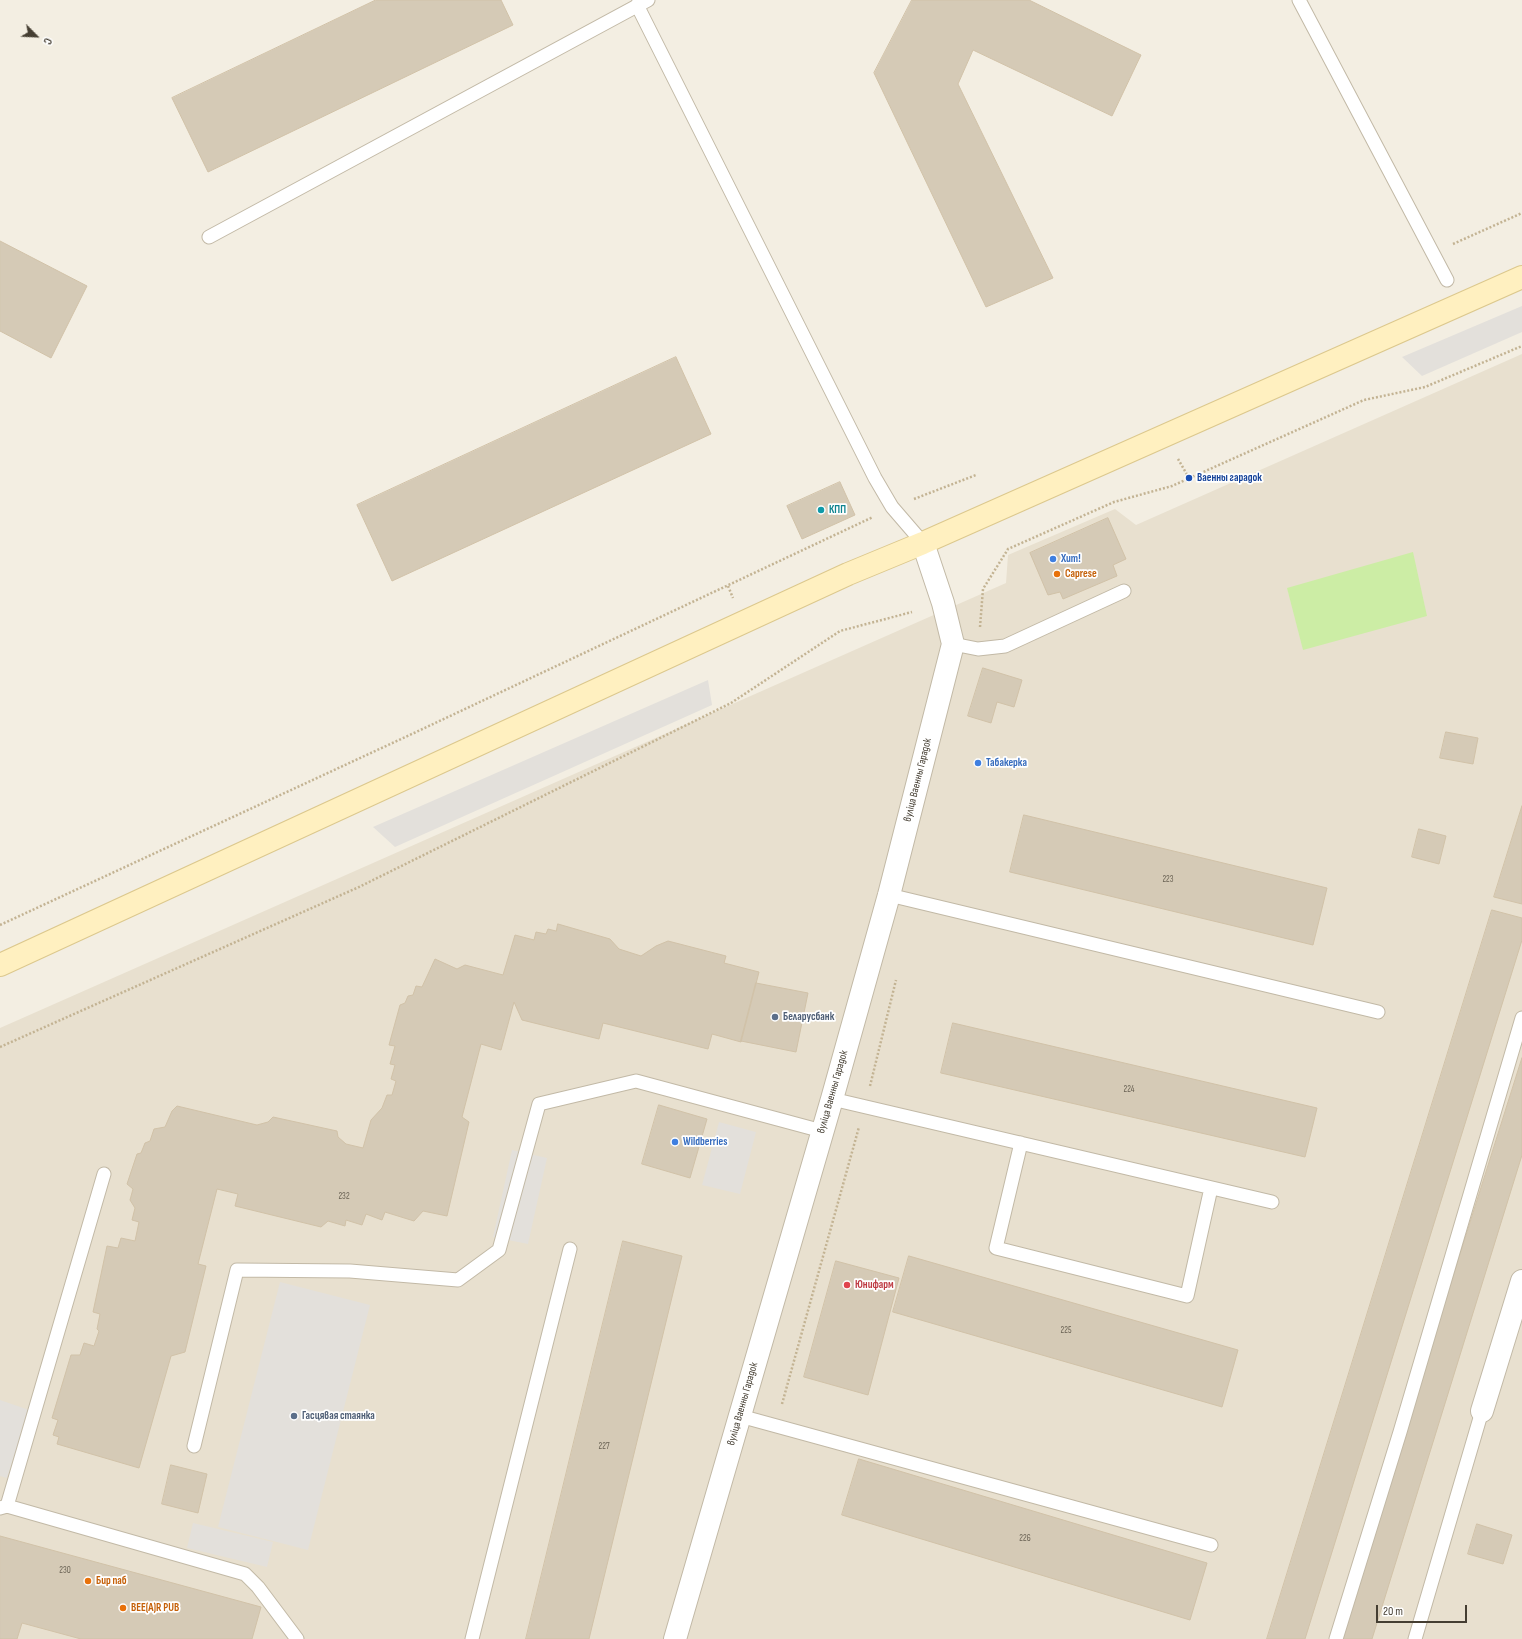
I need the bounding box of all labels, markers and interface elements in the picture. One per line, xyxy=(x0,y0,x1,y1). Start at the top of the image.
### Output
north arrow xyxy=(16,16,56,56)
text: С xyxy=(40,36,55,46)
place label: Ваенны гарадок xyxy=(1197,471,1262,485)
marker: Ваенны гарадок xyxy=(1184,473,1194,483)
place label: КПП xyxy=(829,503,846,517)
marker: КПП xyxy=(816,505,826,515)
place label: Хит! xyxy=(1061,552,1081,566)
marker: Хит! xyxy=(1048,554,1058,564)
place label: Caprese xyxy=(1065,567,1097,581)
marker: Caprese xyxy=(1052,569,1062,579)
street label: вуліца Ваенны Гарадок xyxy=(901,737,935,823)
place label: Табакерка xyxy=(986,756,1027,770)
marker: Табакерка xyxy=(973,758,983,768)
house number: 223 xyxy=(1162,875,1174,885)
place label: Беларусбанк xyxy=(783,1010,834,1024)
marker: Беларусбанк xyxy=(770,1012,780,1022)
street label: вуліца Ваенны Гарадок xyxy=(815,1049,851,1135)
house number: 224 xyxy=(1123,1085,1135,1095)
place label: Wildberries xyxy=(683,1135,727,1149)
marker: Wildberries xyxy=(670,1137,680,1147)
house number: 232 xyxy=(338,1192,350,1202)
place label: Юнифарм xyxy=(855,1278,894,1292)
marker: Юнифарм xyxy=(842,1280,852,1290)
house number: 225 xyxy=(1060,1326,1072,1336)
street label: вуліца Ваенны Гарадок xyxy=(725,1361,761,1447)
place label: Гасцявая стаянка xyxy=(302,1409,375,1423)
marker: Гасцявая стаянка xyxy=(289,1411,299,1421)
house number: 227 xyxy=(598,1442,610,1452)
house number: 226 xyxy=(1019,1534,1031,1544)
house number: 230 xyxy=(59,1566,71,1576)
place label: Бир паб xyxy=(96,1574,127,1588)
marker: Бир паб xyxy=(83,1576,93,1586)
scale bar xyxy=(1378,1597,1469,1623)
place label: BEE(A)R PUB xyxy=(131,1601,179,1615)
marker: BEE(A)R PUB xyxy=(118,1603,128,1613)
text: 20 m xyxy=(1383,1604,1403,1619)

